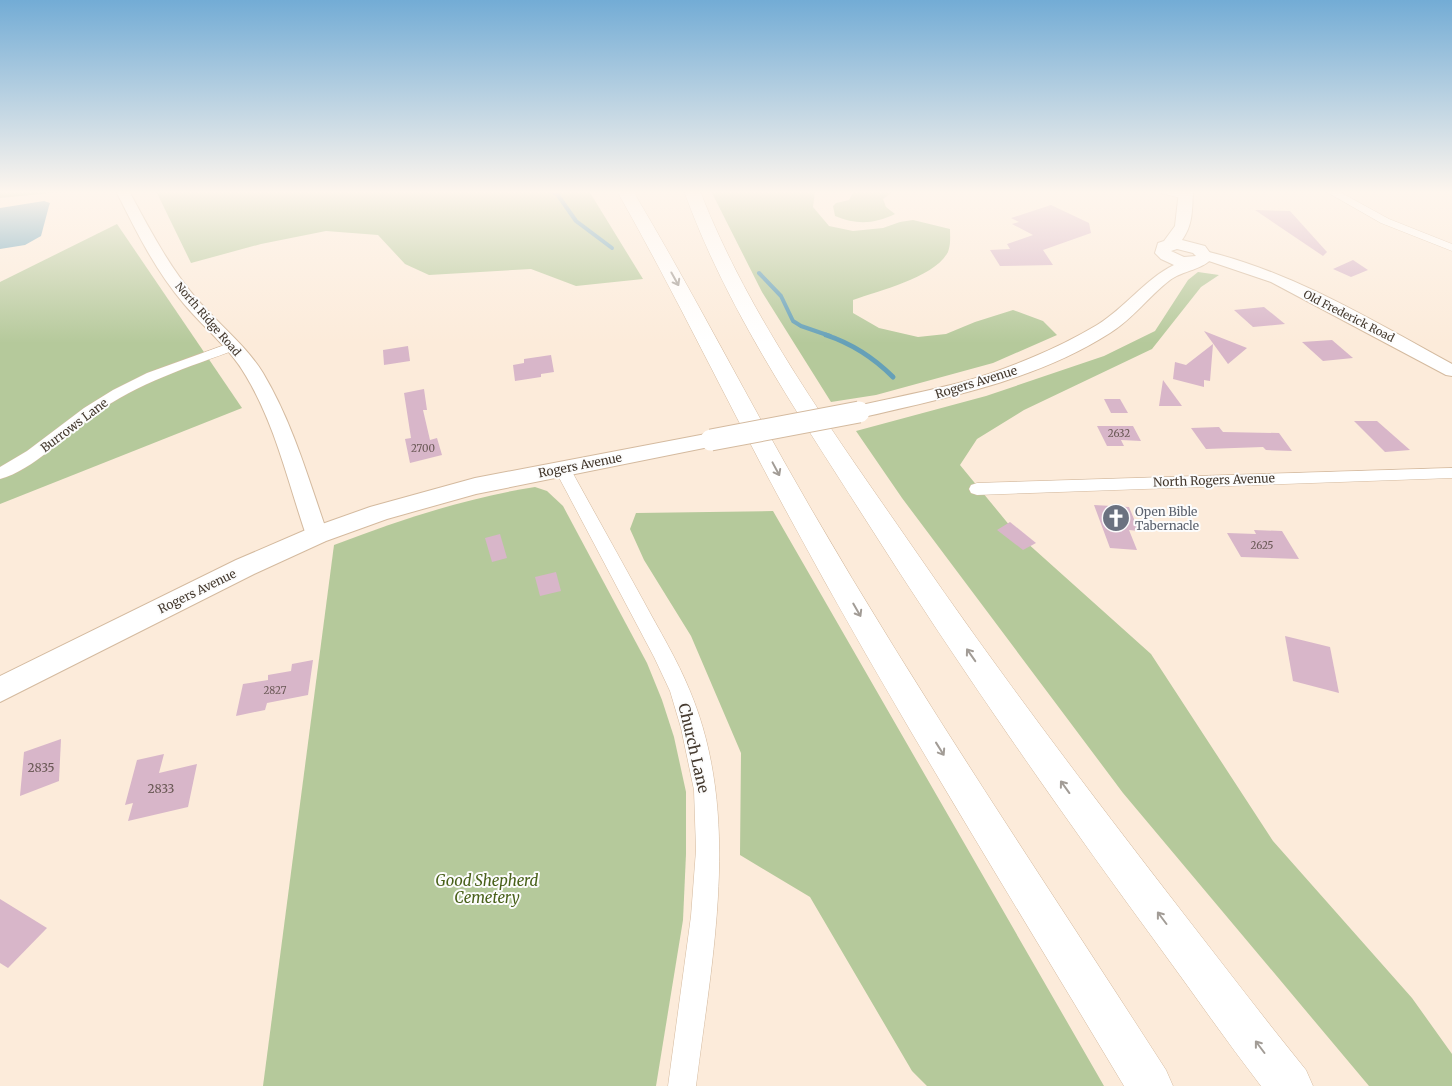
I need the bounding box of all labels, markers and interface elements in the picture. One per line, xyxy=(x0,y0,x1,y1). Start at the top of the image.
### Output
one-way arrow xyxy=(671,271,681,286)
street label: North Ridge Road xyxy=(172,279,244,359)
street label: Old Frederick Road xyxy=(1301,287,1397,345)
street label: Rogers Avenue xyxy=(933,362,1019,402)
street label: Burrows Lane xyxy=(37,395,111,455)
house number: 2632 xyxy=(1108,427,1130,440)
house number: 2700 xyxy=(411,442,435,455)
street label: Rogers Avenue xyxy=(537,450,623,480)
one-way arrow xyxy=(771,461,781,476)
street label: North Rogers Avenue xyxy=(1153,470,1275,490)
church icon: Open Bible Tabernacle xyxy=(1101,503,1131,533)
place label: Open Bible Tabernacle xyxy=(1135,504,1199,533)
house number: 2625 xyxy=(1251,539,1274,552)
street label: Rogers Avenue xyxy=(156,566,238,616)
one-way arrow xyxy=(852,602,862,617)
one-way arrow xyxy=(966,648,976,662)
house number: 2827 xyxy=(264,684,287,697)
street label: Church Lane xyxy=(674,701,714,795)
one-way arrow xyxy=(936,742,946,756)
house number: 2835 xyxy=(28,760,54,775)
house number: 2833 xyxy=(148,781,175,796)
one-way arrow xyxy=(1060,781,1071,794)
park label: Good Shepherd Cemetery xyxy=(436,871,539,907)
one-way arrow xyxy=(1156,912,1167,925)
one-way arrow xyxy=(1255,1040,1265,1054)

